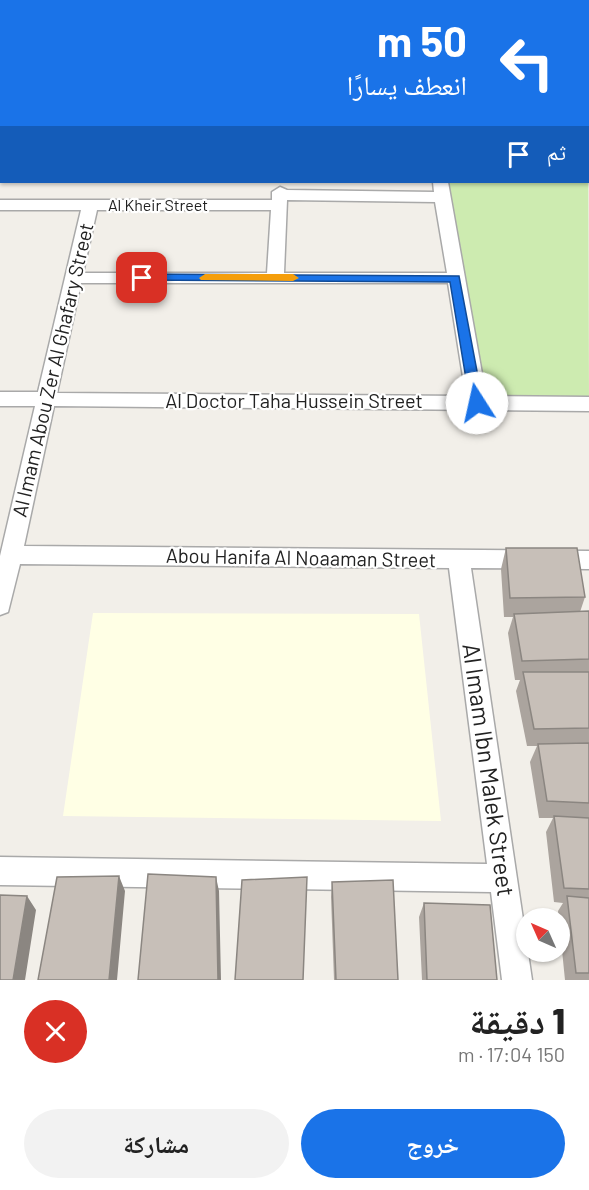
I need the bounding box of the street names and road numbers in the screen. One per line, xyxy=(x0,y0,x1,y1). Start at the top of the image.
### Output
street label: Al Kheir Street xyxy=(108,195,208,214)
street label: Al Imam Abou Zer Al Ghafary Street xyxy=(6,220,98,519)
street label: Al Doctor Taha Hussein Street xyxy=(165,388,423,412)
street label: Abou Hanifa Al Noaaman Street xyxy=(166,543,436,571)
street label: Al Imam Ibn Malek Street xyxy=(457,642,522,898)

